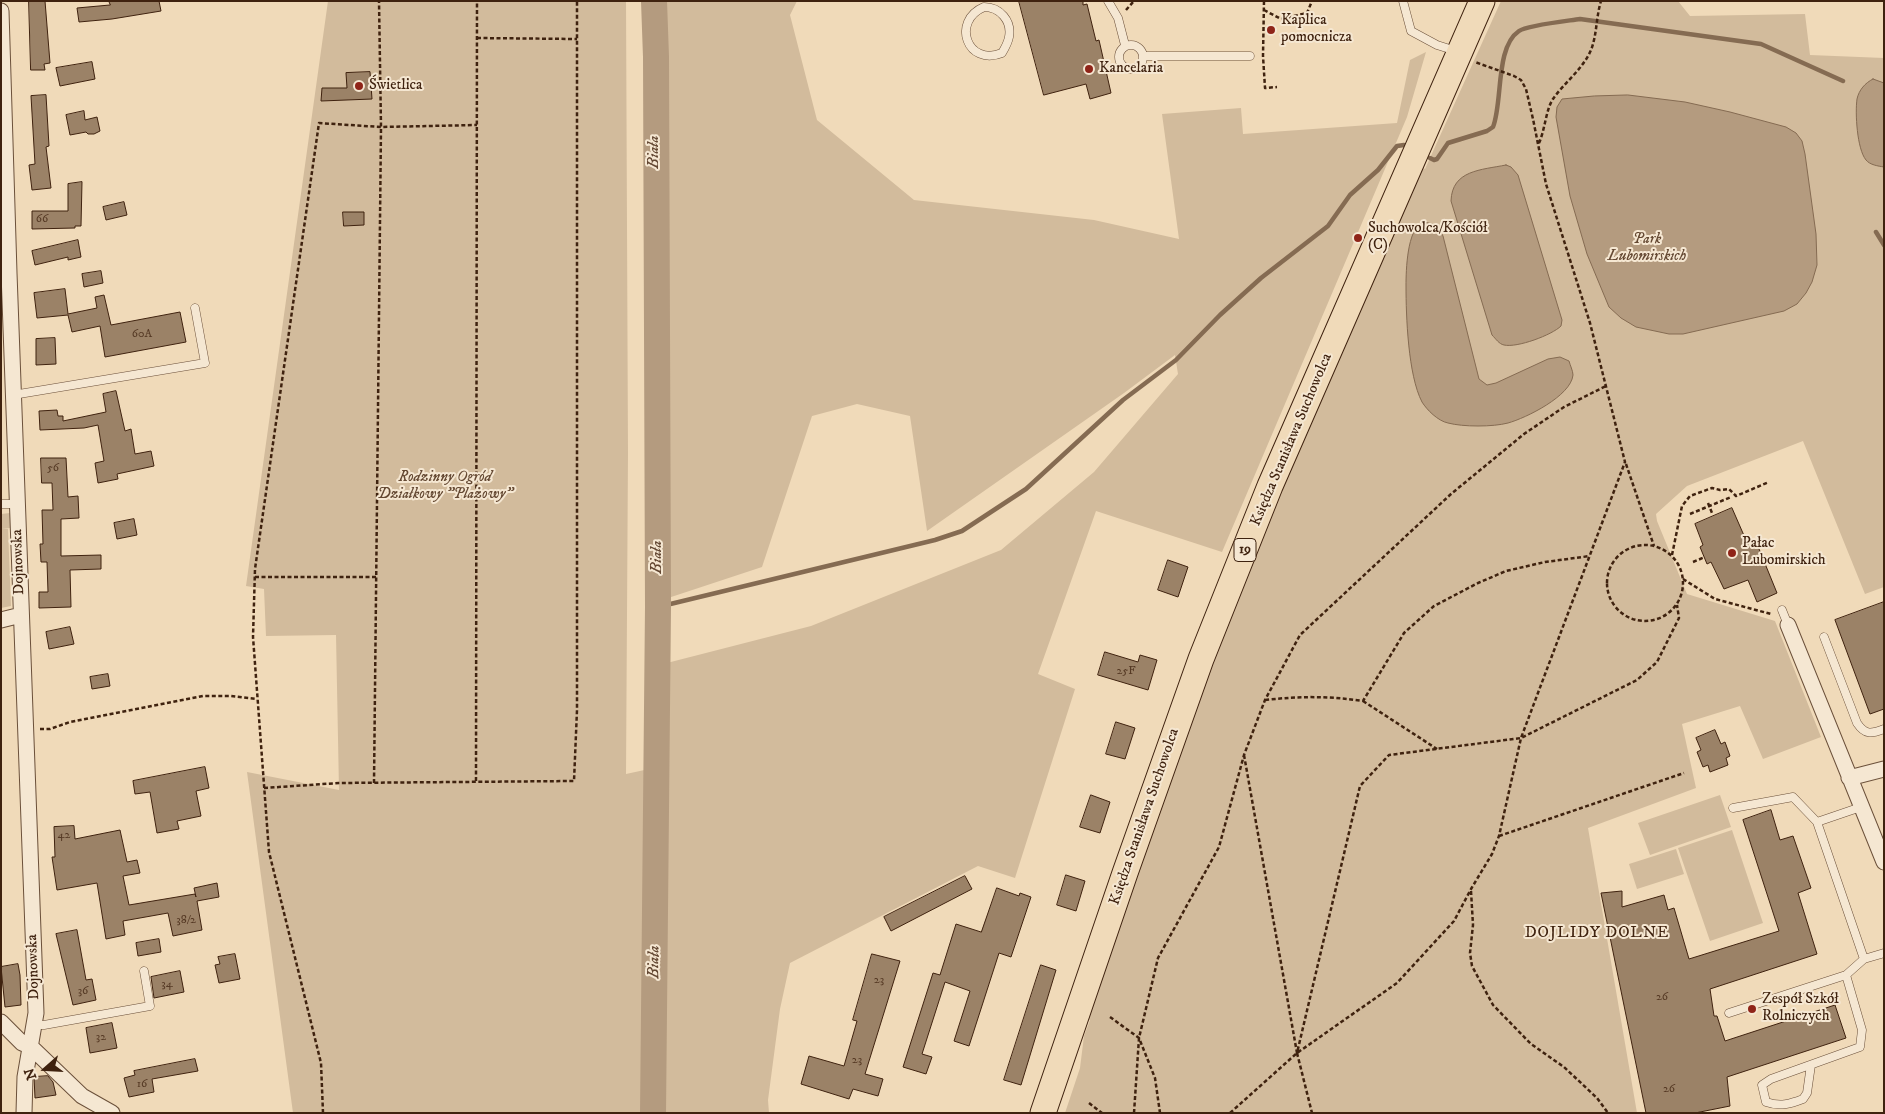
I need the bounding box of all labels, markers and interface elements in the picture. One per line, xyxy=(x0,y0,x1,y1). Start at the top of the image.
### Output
place label: Kaplica pomocnicza xyxy=(1281,12,1352,47)
marker: Kaplica pomocnicza xyxy=(1265,24,1277,36)
place label: Kancelaria xyxy=(1099,60,1163,78)
marker: Kancelaria xyxy=(1083,63,1095,75)
place label: Świetlica xyxy=(369,77,422,95)
marker: Świetlica xyxy=(353,80,365,92)
water label: Biała xyxy=(645,136,665,168)
house number: 66 xyxy=(36,213,48,227)
place label: Suchowolca/Kościół (C) xyxy=(1368,220,1488,255)
park label: Park Lubomirskich xyxy=(1608,231,1686,266)
marker: Suchowolca/Kościół (C) xyxy=(1352,232,1364,244)
house number: 60A xyxy=(132,328,152,342)
street label: Księdza Stanisława Suchowolca xyxy=(1247,351,1337,529)
house number: 56 xyxy=(47,462,59,476)
park label: Rodzinny Ogród Działkowy "Plażowy" xyxy=(377,469,513,504)
street label: Dojnowska xyxy=(9,529,29,595)
place label: Pałac Lubomirskich xyxy=(1742,535,1826,570)
road number: 19 xyxy=(1234,538,1256,562)
water label: Biała xyxy=(648,541,668,573)
marker: Pałac Lubomirskich xyxy=(1726,547,1738,559)
house number: 25F xyxy=(1116,665,1136,679)
street label: Księdza Stanisława Suchowolca xyxy=(1106,726,1184,908)
house number: 42 xyxy=(58,829,70,843)
house number: 38/2 xyxy=(176,914,196,928)
district label: DOJLIDY DOLNE xyxy=(1523,924,1671,944)
street label: Dojnowska xyxy=(24,934,44,1000)
water label: Biała xyxy=(645,945,665,979)
house number: 23 xyxy=(874,974,884,988)
house number: 34 xyxy=(161,978,173,992)
house number: 36 xyxy=(78,985,88,999)
house number: 26 xyxy=(1656,991,1668,1005)
place label: Zespół Szkół Rolniczych xyxy=(1762,991,1839,1026)
marker: Zespół Szkół Rolniczych xyxy=(1746,1003,1758,1015)
house number: 32 xyxy=(96,1031,106,1045)
north arrow xyxy=(20,1044,70,1094)
house number: 23 xyxy=(852,1054,862,1068)
text: N xyxy=(20,1066,41,1082)
house number: 16 xyxy=(137,1078,147,1092)
house number: 26 xyxy=(1663,1083,1675,1097)

